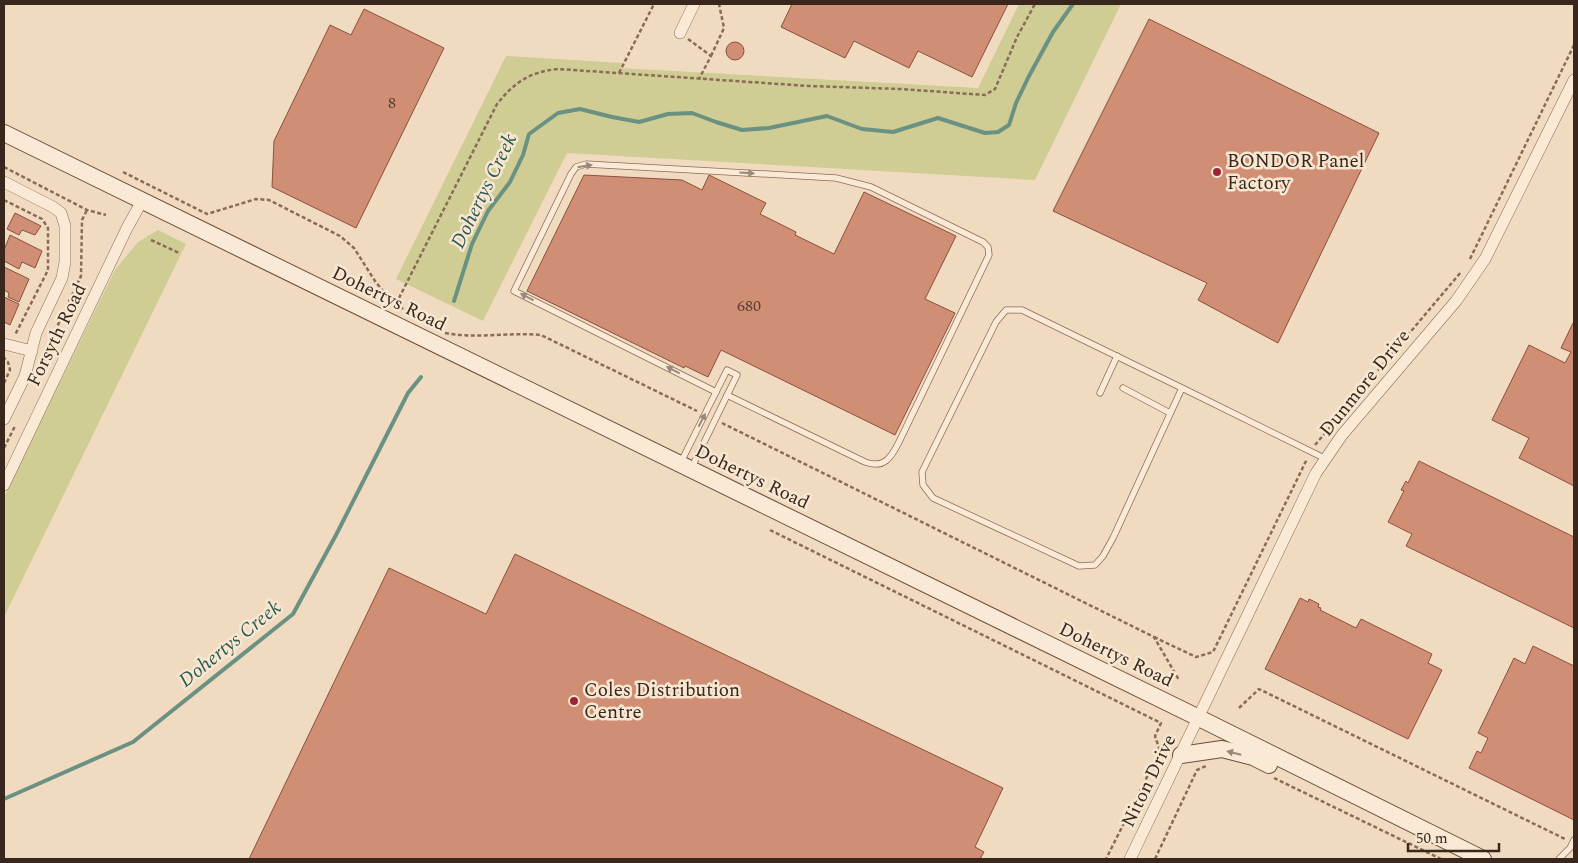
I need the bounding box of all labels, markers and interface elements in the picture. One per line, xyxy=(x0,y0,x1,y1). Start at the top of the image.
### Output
house number: 8 xyxy=(388,91,396,115)
water label: Dohertys Creek xyxy=(443,128,525,254)
place label: BONDOR Panel Factory xyxy=(1227,147,1364,198)
one-way arrow xyxy=(577,161,593,169)
marker: BONDOR Panel Factory xyxy=(1211,166,1223,178)
one-way arrow xyxy=(739,170,755,178)
street label: Dohertys Road xyxy=(327,259,451,339)
street label: Forsyth Road xyxy=(20,278,94,392)
one-way arrow xyxy=(520,293,535,301)
house number: 680 xyxy=(737,294,761,318)
street label: Dunmore Drive xyxy=(1312,323,1418,443)
one-way arrow xyxy=(666,366,680,374)
one-way arrow xyxy=(698,413,706,428)
street label: Dohertys Road xyxy=(690,437,814,517)
water label: Dohertys Creek xyxy=(172,593,288,695)
street label: Dohertys Road xyxy=(1054,615,1178,695)
place label: Coles Distribution Centre xyxy=(584,676,740,727)
marker: Coles Distribution Centre xyxy=(568,695,580,707)
street label: Niton Drive xyxy=(1114,729,1184,833)
one-way arrow xyxy=(1227,748,1242,756)
scale bar xyxy=(1408,820,1499,852)
text: 50 m xyxy=(1416,827,1448,850)

